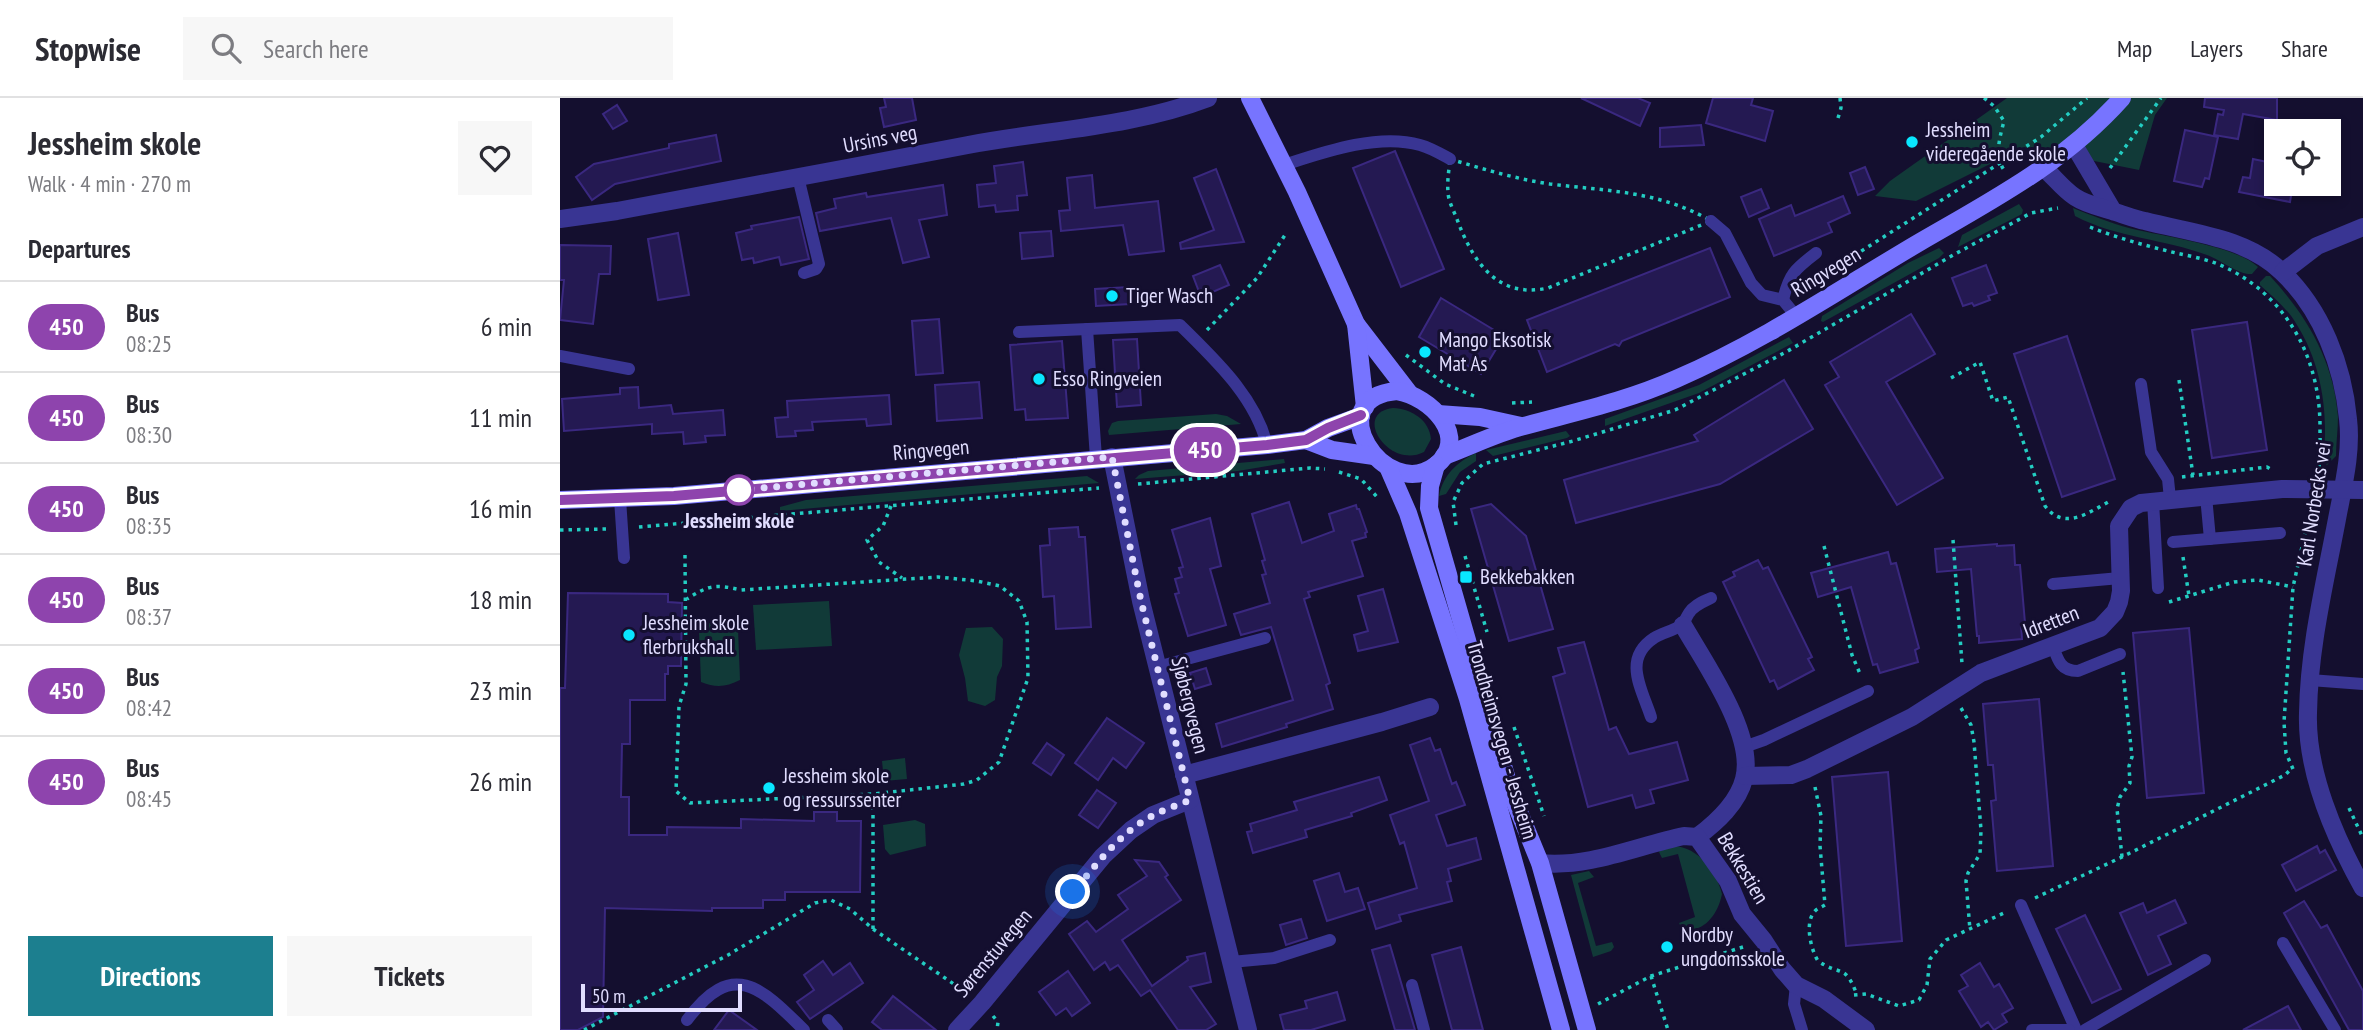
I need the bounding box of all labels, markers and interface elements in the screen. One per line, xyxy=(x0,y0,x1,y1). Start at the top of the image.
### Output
search box xyxy=(183,17,673,80)
text: Stopwise xyxy=(35,27,141,70)
icon: search xyxy=(207,29,245,67)
text: Search here xyxy=(263,32,369,65)
text: Map xyxy=(2117,33,2152,64)
text: Layers xyxy=(2190,33,2243,64)
text: Share xyxy=(2281,33,2328,64)
place label: Jessheim videregående skole xyxy=(1925,116,2066,167)
street label: Ursins veg xyxy=(841,118,919,159)
map controls xyxy=(2264,119,2341,196)
button: locate xyxy=(2264,119,2341,196)
text: Jessheim skole xyxy=(28,121,201,164)
button: heart xyxy=(458,121,532,195)
marker: Jessheim videregående skole xyxy=(1904,134,1920,150)
text: Walk · 4 min · 270 m xyxy=(28,169,191,198)
text: Departures xyxy=(28,232,131,265)
street label: Ringvegen xyxy=(1786,240,1866,303)
place label: Tiger Wasch xyxy=(1126,282,1213,309)
marker: Tiger Wasch xyxy=(1104,288,1120,304)
text: Bus xyxy=(126,296,159,329)
text: 6 min xyxy=(481,310,532,343)
text: 450 xyxy=(49,311,84,342)
place label: Mango Eksotisk Mat As xyxy=(1439,326,1552,377)
text: 08:25 xyxy=(126,329,172,358)
marker: Mango Eksotisk Mat As xyxy=(1417,344,1433,360)
place label: Esso Ringveien xyxy=(1053,365,1162,392)
marker: Esso Ringveien xyxy=(1031,371,1047,387)
text: Bus xyxy=(126,387,159,420)
text: 11 min xyxy=(469,401,532,434)
text: 450 xyxy=(49,402,84,433)
text: 08:30 xyxy=(126,420,172,449)
line badge: 450 xyxy=(1165,427,1245,473)
street label: Ringvegen xyxy=(892,433,970,466)
text: 450 xyxy=(1188,434,1222,465)
street label: Karl Norbecks vei xyxy=(2290,440,2337,568)
marker: Jessheim skole xyxy=(724,475,754,505)
text: Bus xyxy=(126,478,159,511)
text: 16 min xyxy=(469,492,532,525)
text: 450 xyxy=(49,493,84,524)
place label: Jessheim skole xyxy=(683,507,794,534)
text: 08:35 xyxy=(126,511,172,540)
place label: Bekkebakken xyxy=(1480,563,1575,590)
text: Bus xyxy=(126,569,159,602)
marker: Bekkebakken xyxy=(1458,569,1474,585)
text: 18 min xyxy=(469,583,532,616)
text: 450 xyxy=(49,584,84,615)
street label: Idretten xyxy=(2019,599,2083,644)
text: 08:37 xyxy=(126,602,172,631)
place label: Jessheim skole flerbrukshall xyxy=(642,609,749,660)
marker: Jessheim skole flerbrukshall xyxy=(621,627,637,643)
street label: Trondheimsvegen - Jessheim xyxy=(1461,638,1544,842)
street label: Sjøbergvegen xyxy=(1165,654,1216,756)
text: Bus xyxy=(126,660,159,693)
text: 23 min xyxy=(469,674,532,707)
text: 450 xyxy=(49,675,84,706)
text: 08:42 xyxy=(126,693,172,722)
text: Bus xyxy=(126,751,159,784)
place label: Jessheim skole og ressurssenter xyxy=(782,762,901,813)
text: 26 min xyxy=(469,765,532,798)
text: 450 xyxy=(49,766,84,797)
marker: Jessheim skole og ressurssenter xyxy=(761,780,777,796)
text: 08:45 xyxy=(126,784,172,813)
street label: Bekkestien xyxy=(1712,827,1775,908)
your location xyxy=(1055,874,1090,909)
street label: Sørenstuvegen xyxy=(948,903,1037,1002)
place label: Nordby ungdomsskole xyxy=(1681,921,1785,972)
button: Directions xyxy=(28,936,273,1016)
button: Tickets xyxy=(287,936,532,1016)
marker: Nordby ungdomsskole xyxy=(1659,939,1675,955)
scale bar xyxy=(581,981,742,1013)
text: 50 m xyxy=(592,984,626,1008)

